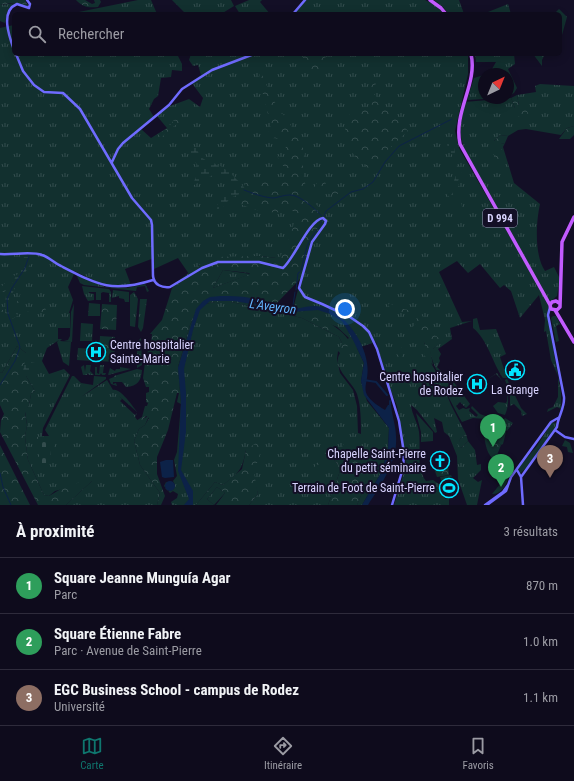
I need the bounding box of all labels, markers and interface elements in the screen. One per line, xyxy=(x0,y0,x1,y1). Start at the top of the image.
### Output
search box xyxy=(12,12,562,56)
icon: search xyxy=(26,23,48,45)
text: Rechercher xyxy=(58,25,124,43)
north arrow xyxy=(478,68,514,104)
road number: D 994 xyxy=(483,209,517,227)
water label: L'Aveyron xyxy=(249,296,297,317)
your location xyxy=(335,299,355,319)
place label: Centre hospitalier Sainte-Marie xyxy=(110,338,194,366)
hospital icon: Centre hospitalier Sainte-Marie xyxy=(85,341,107,363)
public building icon: La Grange xyxy=(504,359,526,381)
place label: Centre hospitalier de Rodez xyxy=(379,370,463,398)
hospital icon: Centre hospitalier de Rodez xyxy=(466,373,488,395)
place label: La Grange xyxy=(491,383,539,397)
pin: 1 xyxy=(480,414,506,447)
pin: 3 xyxy=(537,445,563,478)
place label: Chapelle Saint-Pierre du petit séminaire xyxy=(327,447,426,475)
church icon: Chapelle Saint-Pierre du petit séminaire xyxy=(429,450,451,472)
pin: 2 xyxy=(488,454,514,487)
sports icon: Terrain de Foot de Saint-Pierre xyxy=(438,477,460,499)
place label: Terrain de Foot de Saint-Pierre xyxy=(292,481,435,495)
text: À proximité xyxy=(16,521,94,541)
text: 3 résultats xyxy=(504,524,558,539)
text: Square Jeanne Munguía Agar xyxy=(54,569,231,587)
text: 1 xyxy=(26,578,32,593)
text: 870 m xyxy=(526,578,558,593)
text: Parc xyxy=(54,587,77,602)
text: Square Étienne Fabre xyxy=(54,625,181,643)
text: 2 xyxy=(26,634,32,649)
text: 1.0 km xyxy=(523,634,558,649)
text: Parc · Avenue de Saint-Pierre xyxy=(54,643,202,658)
text: EGC Business School - campus de Rodez xyxy=(54,681,299,699)
text: 3 xyxy=(26,690,32,705)
text: 1.1 km xyxy=(523,690,558,705)
text: Université xyxy=(54,699,105,714)
tab: Carte xyxy=(80,735,104,772)
tab: Itinéraire xyxy=(264,735,302,772)
tab: Favoris xyxy=(463,735,494,772)

